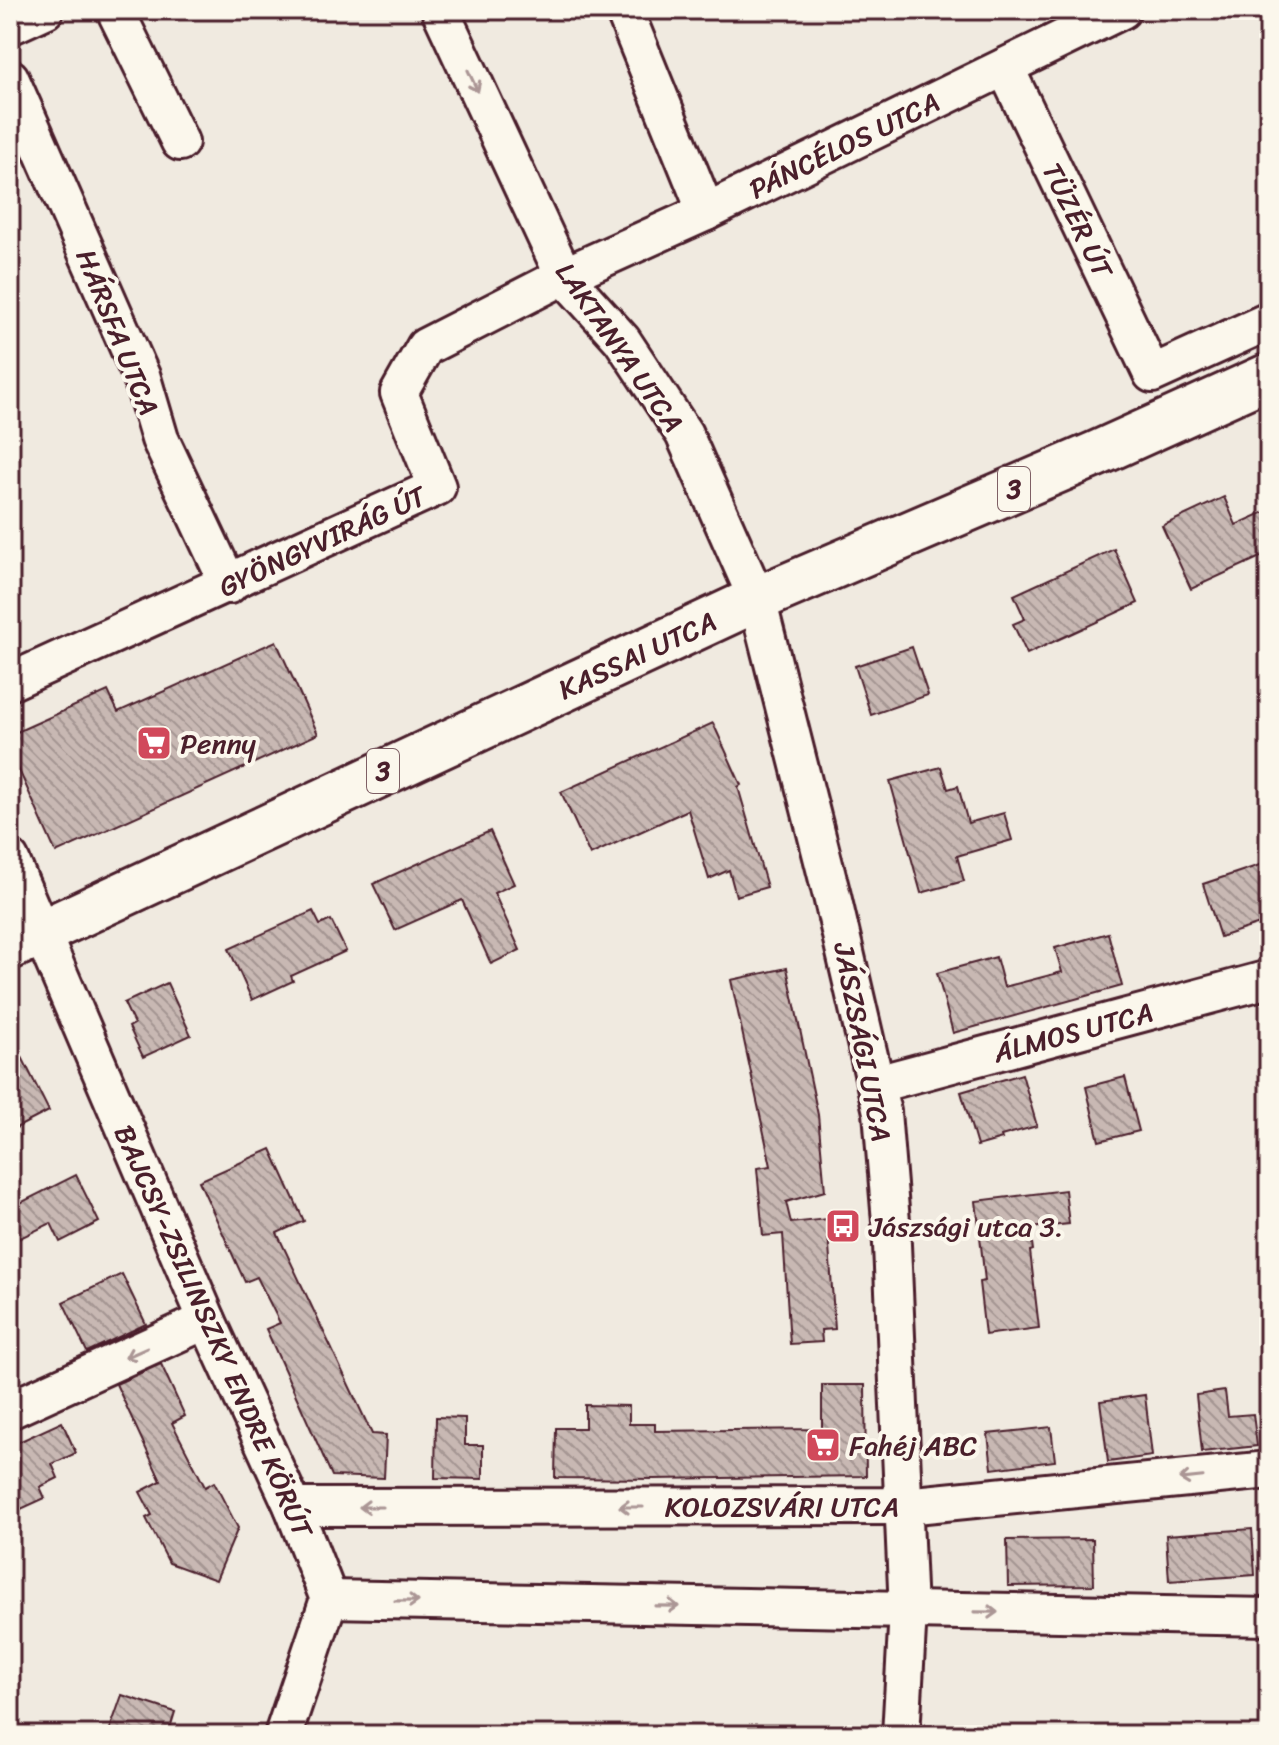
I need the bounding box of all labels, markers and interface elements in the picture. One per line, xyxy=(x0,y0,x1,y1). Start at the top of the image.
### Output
one-way arrow xyxy=(466,68,481,92)
street label: PÁNCÉLOS UTCA xyxy=(740,78,948,213)
street label: TÜZÉR ÚT xyxy=(1028,154,1127,288)
street label: HÁRSFA UTCA xyxy=(62,242,173,423)
street label: LAKTANYA UTCA xyxy=(542,252,697,443)
road number: 3 xyxy=(998,467,1030,511)
street label: GYÖNGYVIRÁG ÚT xyxy=(210,471,436,611)
street label: KASSAI UTCA xyxy=(550,597,725,714)
place label: Penny xyxy=(180,719,257,768)
supermarket icon: Penny xyxy=(135,724,173,762)
road number: 3 xyxy=(367,749,399,793)
street label: JÁSZSÁGI UTCA xyxy=(819,937,906,1146)
street label: ÁLMOS UTCA xyxy=(987,988,1159,1078)
street label: BAJCSY-ZSILINSZKY ENDRE KÖRÚT xyxy=(100,1117,328,1547)
place label: Jászsági utca 3. xyxy=(868,1202,1063,1251)
bus stop icon: Jászsági utca 3. xyxy=(824,1207,862,1245)
one-way arrow xyxy=(125,1346,149,1361)
place label: Fahéj ABC xyxy=(849,1421,977,1470)
supermarket icon: Fahéj ABC xyxy=(804,1426,842,1464)
one-way arrow xyxy=(1178,1471,1205,1486)
street label: KOLOZSVÁRI UTCA xyxy=(665,1482,899,1531)
one-way arrow xyxy=(358,1499,385,1515)
one-way arrow xyxy=(618,1499,645,1515)
one-way arrow xyxy=(393,1593,420,1608)
one-way arrow xyxy=(653,1598,680,1614)
one-way arrow xyxy=(972,1604,999,1620)

